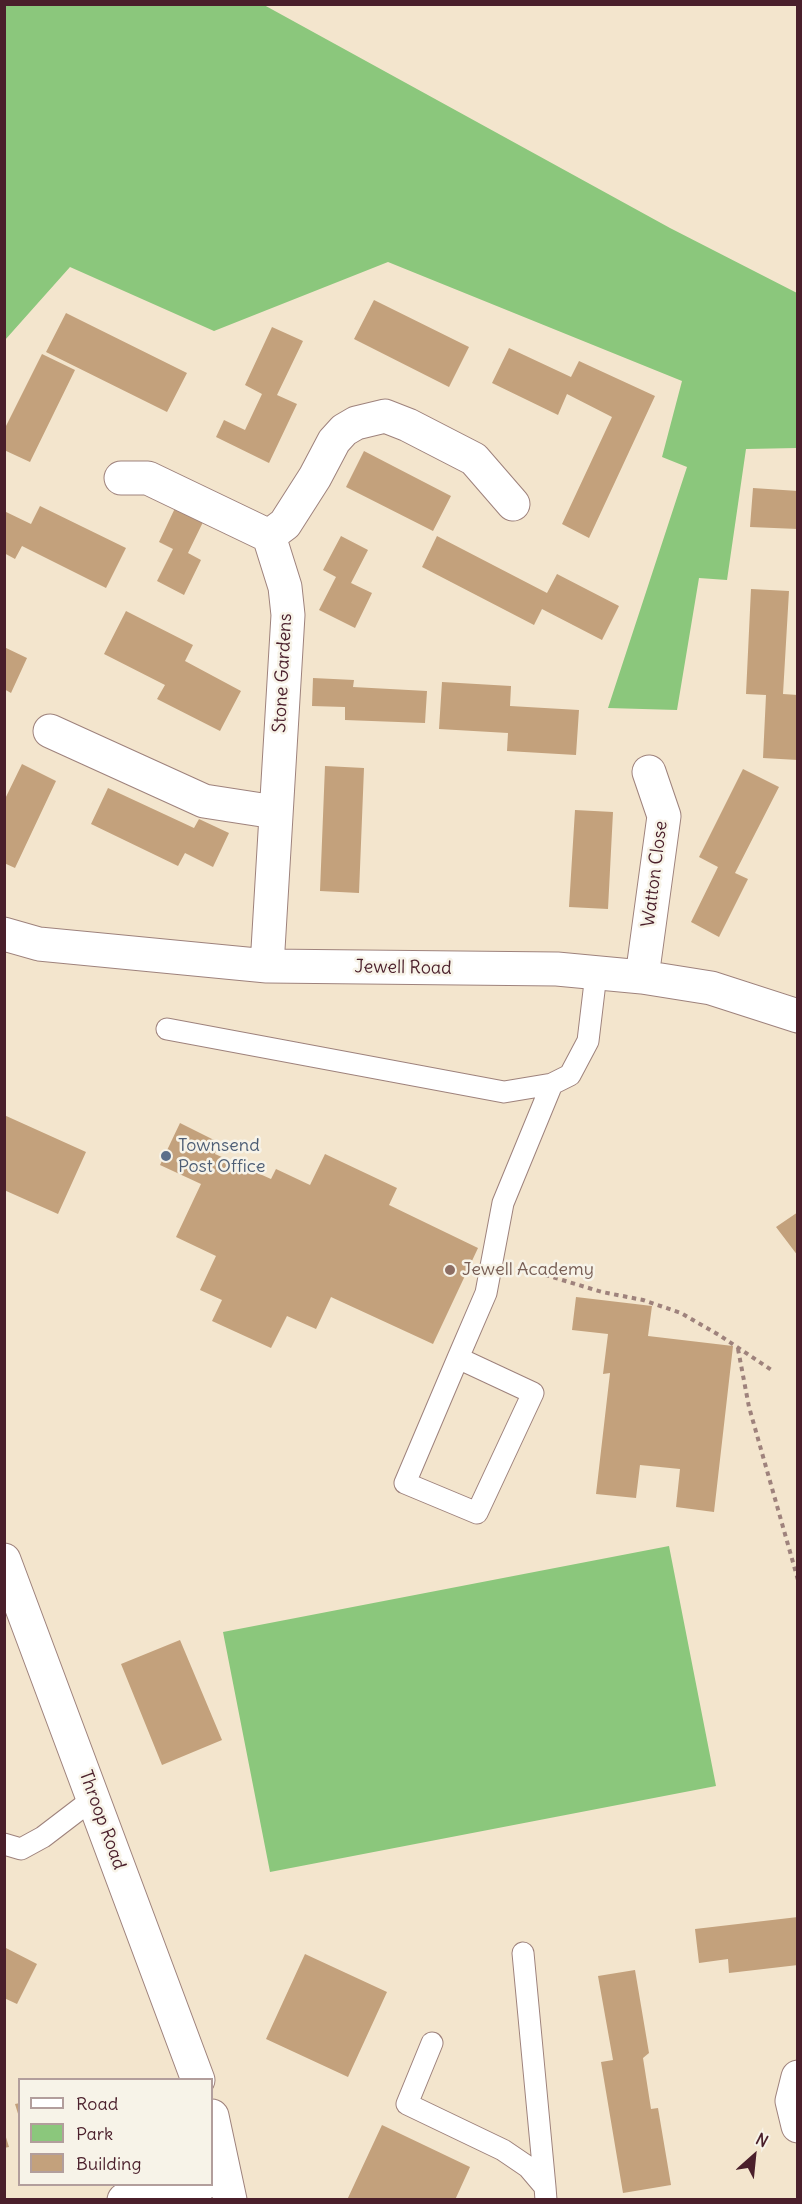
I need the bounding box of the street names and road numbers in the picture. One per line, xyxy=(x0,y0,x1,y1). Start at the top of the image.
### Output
street label: Stone Gardens xyxy=(269,613,297,733)
street label: Watton Close xyxy=(638,820,672,928)
street label: Jewell Road xyxy=(354,956,452,980)
street label: Throop Road xyxy=(74,1767,130,1873)

